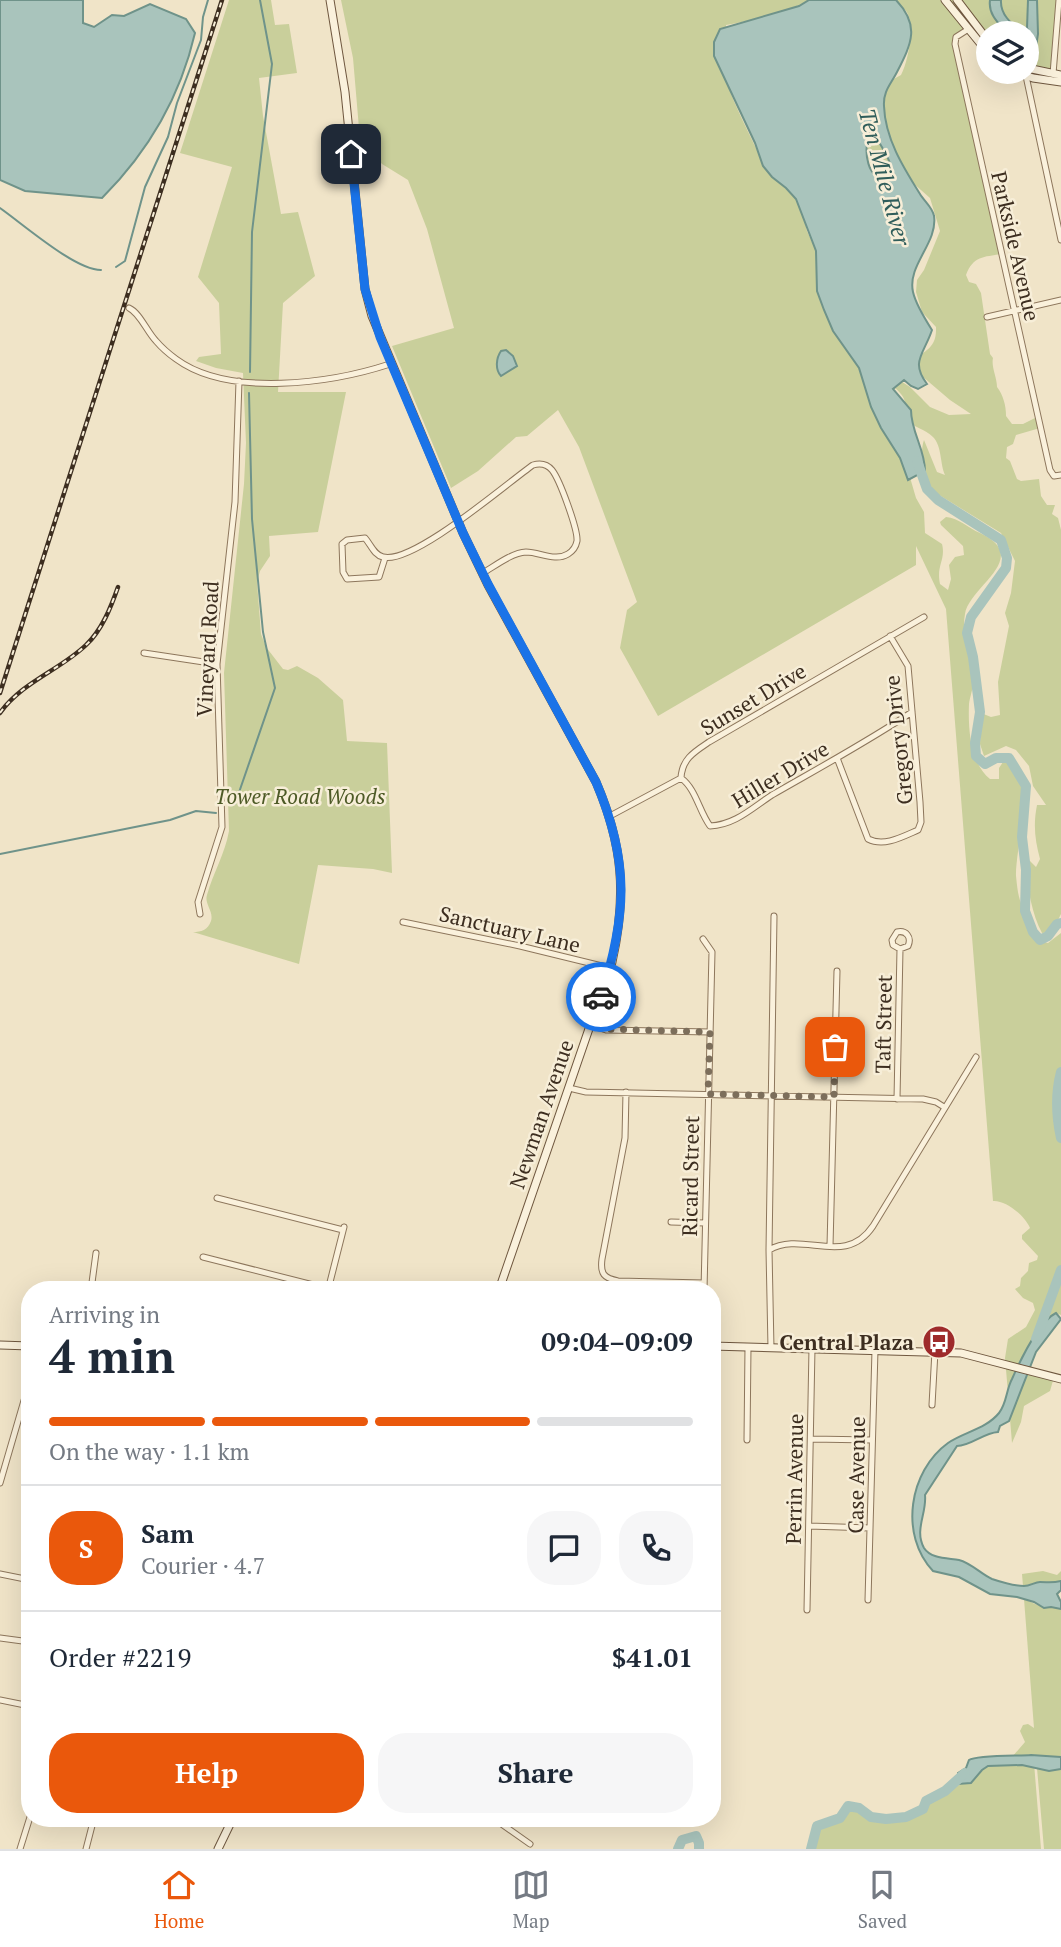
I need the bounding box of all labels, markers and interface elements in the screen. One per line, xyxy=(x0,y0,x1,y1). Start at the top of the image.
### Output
map controls xyxy=(976,21,1039,84)
button: layers xyxy=(976,21,1039,84)
water label: Ten Mile River xyxy=(852,105,918,250)
pin xyxy=(321,124,381,184)
icon: home xyxy=(332,135,370,173)
street label: Parkside Avenue xyxy=(985,168,1047,324)
street label: Vineyard Road xyxy=(189,580,225,718)
street label: Sunset Drive xyxy=(695,657,811,741)
street label: Gregory Drive xyxy=(877,674,919,806)
street label: Hiller Drive xyxy=(726,734,834,814)
park label: Tower Road Woods xyxy=(215,782,386,810)
street label: Sanctuary Lane xyxy=(437,899,583,959)
courier xyxy=(566,962,636,1032)
street label: Taft Street xyxy=(868,974,898,1074)
icon: car xyxy=(582,978,620,1016)
pin xyxy=(805,1017,865,1077)
icon: bag xyxy=(816,1028,854,1066)
street label: Newman Avenue xyxy=(502,1036,580,1192)
street label: Ricard Street xyxy=(675,1115,705,1237)
text: Arriving in xyxy=(49,1299,160,1330)
bus stop icon: Central Plaza xyxy=(920,1323,958,1361)
text: 09:04–09:09 xyxy=(541,1324,693,1358)
text: 4 min xyxy=(49,1325,175,1386)
place label: Central Plaza xyxy=(780,1328,914,1356)
street label: Perrin Avenue xyxy=(779,1413,809,1545)
street label: Case Avenue xyxy=(841,1416,871,1534)
text: On the way · 1.1 km xyxy=(49,1436,249,1467)
button: chat xyxy=(527,1511,601,1585)
button: phone xyxy=(619,1511,693,1585)
text: Sam xyxy=(141,1516,194,1550)
text: S xyxy=(79,1531,93,1565)
text: Courier · 4.7 xyxy=(141,1550,265,1581)
text: Order #2219 xyxy=(49,1640,191,1674)
text: $41.01 xyxy=(612,1640,693,1674)
button: Help xyxy=(49,1733,364,1813)
button: Share xyxy=(378,1733,693,1813)
tab: Home xyxy=(154,1866,204,1933)
tab: Map xyxy=(512,1866,550,1933)
tab: Saved xyxy=(858,1866,907,1933)

